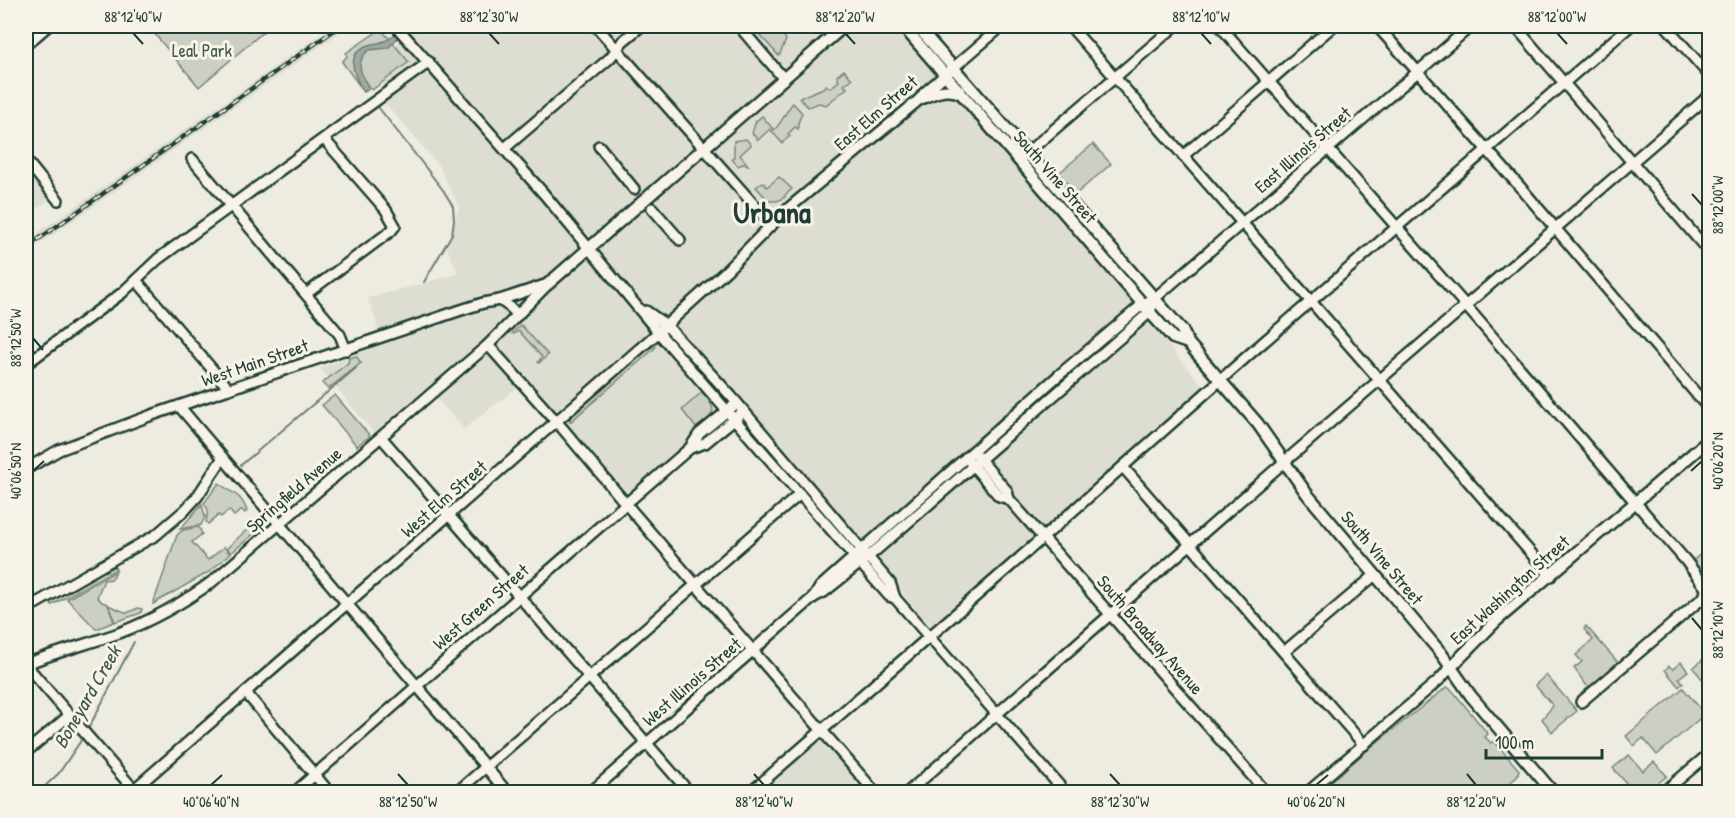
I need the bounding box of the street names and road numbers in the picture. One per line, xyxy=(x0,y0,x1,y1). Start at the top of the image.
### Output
street label: East Elm Street xyxy=(828,69,923,156)
street label: East Illinois Street xyxy=(1249,100,1357,199)
street label: South Vine Street xyxy=(1008,125,1103,229)
street label: West Main Street xyxy=(198,332,312,392)
street label: Springfield Avenue xyxy=(241,441,347,538)
street label: West Elm Street xyxy=(395,454,493,543)
street label: South Vine Street xyxy=(1335,505,1430,611)
street label: East Washington Street xyxy=(1445,529,1575,650)
street label: West Green Street xyxy=(427,557,535,655)
street label: South Broadway Avenue xyxy=(1091,570,1209,700)
street label: West Illinois Street xyxy=(637,631,747,732)

